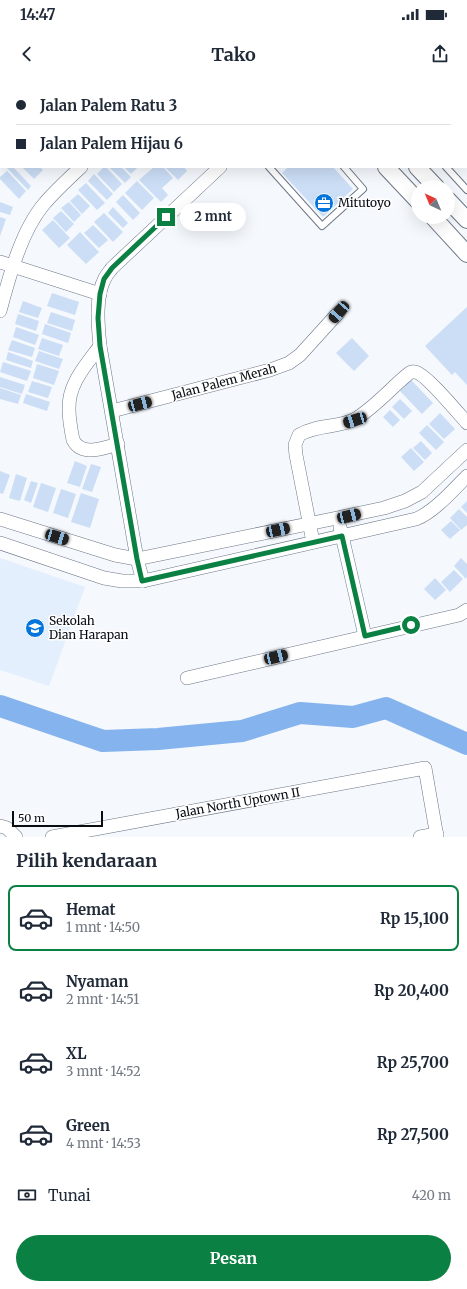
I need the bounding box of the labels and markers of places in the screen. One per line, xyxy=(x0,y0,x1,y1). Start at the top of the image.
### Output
office icon: Mitutoyo xyxy=(313,192,335,214)
place label: Mitutoyo xyxy=(338,195,391,210)
place label: Sekolah Dian Harapan xyxy=(49,613,129,642)
school or university icon: Sekolah Dian Harapan xyxy=(24,617,46,639)

